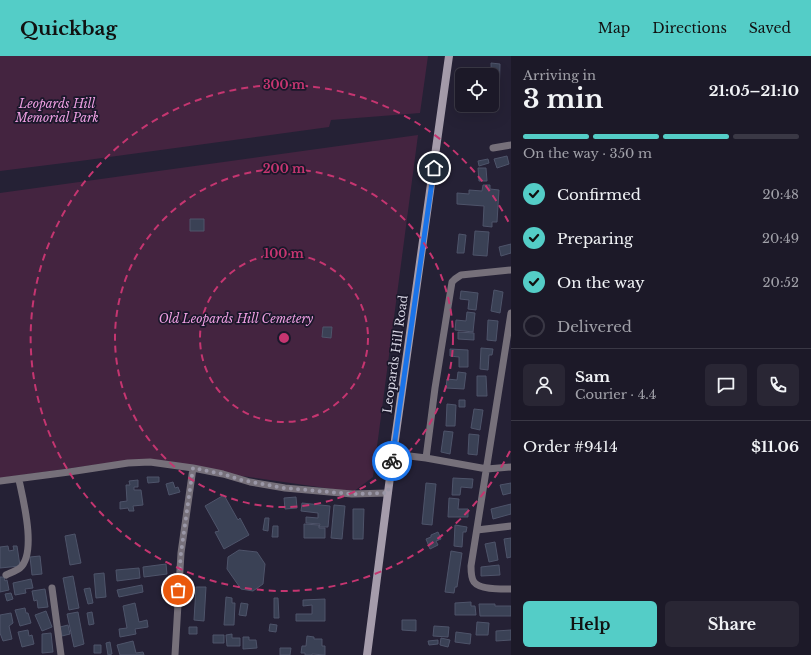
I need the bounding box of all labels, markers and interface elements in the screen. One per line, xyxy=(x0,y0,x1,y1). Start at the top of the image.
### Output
text: Quickbag xyxy=(20,17,117,40)
text: Map xyxy=(598,19,630,37)
text: Directions xyxy=(652,19,727,37)
text: Saved xyxy=(749,19,791,37)
text: Arriving in xyxy=(523,67,596,84)
map controls xyxy=(455,68,499,112)
button: locate xyxy=(455,68,499,112)
text: 300 m xyxy=(263,77,306,92)
text: 21:05–21:10 xyxy=(709,81,799,100)
text: 3 min xyxy=(523,83,604,115)
park label: Leopards Hill Memorial Park xyxy=(14,96,99,125)
text: On the way · 350 m xyxy=(523,145,652,162)
pin xyxy=(417,151,451,185)
icon: home xyxy=(423,157,445,179)
text: 200 m xyxy=(263,161,306,176)
icon: check xyxy=(523,183,545,205)
text: Confirmed xyxy=(557,185,641,204)
text: 20:48 xyxy=(763,186,799,203)
icon: check xyxy=(523,227,545,249)
text: Preparing xyxy=(557,229,633,248)
text: 20:49 xyxy=(762,230,799,247)
text: 100 m xyxy=(264,246,305,261)
icon: check xyxy=(523,271,545,293)
text: On the way xyxy=(557,273,645,292)
text: 20:52 xyxy=(763,274,799,291)
street label: Leopards Hill Road xyxy=(379,294,411,414)
park label: Old Leopards Hill Cemetery xyxy=(159,311,314,326)
text: Delivered xyxy=(557,317,632,336)
centre of rings xyxy=(277,331,291,345)
button: person xyxy=(523,364,565,406)
button: chat xyxy=(705,364,747,406)
button: phone xyxy=(757,364,799,406)
text: Sam xyxy=(575,367,610,386)
text: Courier · 4.4 xyxy=(575,386,656,403)
text: Order #9414 xyxy=(523,437,618,456)
text: $11.06 xyxy=(751,437,799,456)
courier xyxy=(372,441,412,481)
icon: bike xyxy=(381,450,403,472)
pin xyxy=(161,573,195,607)
icon: bag xyxy=(167,579,189,601)
button: Help xyxy=(523,601,657,647)
button: Share xyxy=(665,601,799,647)

